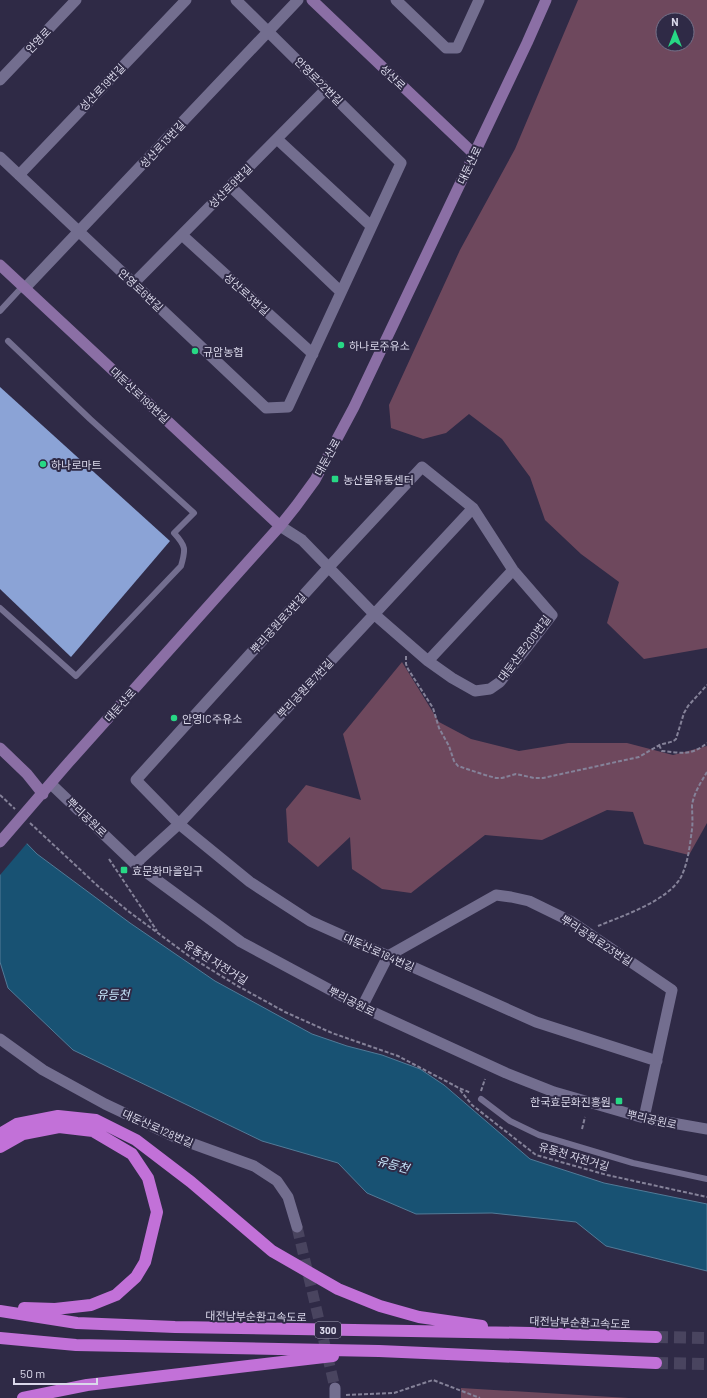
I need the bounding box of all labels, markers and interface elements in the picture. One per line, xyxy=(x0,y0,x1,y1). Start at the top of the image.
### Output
north arrow xyxy=(655,12,695,52)
text: N xyxy=(671,15,679,28)
street label: 안영로 xyxy=(23,25,53,55)
street label: 안영로22번길 xyxy=(292,54,346,108)
street label: 성산로19번길 xyxy=(76,61,128,113)
street label: 성산로 xyxy=(378,62,408,92)
street label: 성산로13번길 xyxy=(137,118,187,170)
street label: 대둔산로 xyxy=(454,144,484,186)
street label: 성산로9번길 xyxy=(205,161,255,211)
street label: 안영로6번길 xyxy=(116,266,166,314)
street label: 성산로3번길 xyxy=(222,270,272,318)
place label: 하나로주유소 xyxy=(349,339,410,352)
marker: 하나로주유소 xyxy=(336,340,346,350)
place label: 규암농협 xyxy=(203,345,243,358)
marker: 규암농협 xyxy=(190,346,200,356)
street label: 대둔산로199번길 xyxy=(108,364,172,426)
street label: 대둔산로 xyxy=(312,436,342,478)
place label: 하나로마트 xyxy=(51,458,102,471)
marker: 하나로마트 xyxy=(38,459,48,469)
place label: 농산물유통센터 xyxy=(343,473,414,486)
marker: 농산물유통센터 xyxy=(330,474,340,484)
street label: 뿌리공원로3번길 xyxy=(248,590,308,656)
street label: 대둔산로200번길 xyxy=(495,613,553,683)
street label: 뿌리공원로7번길 xyxy=(274,656,336,720)
street label: 대둔산로 xyxy=(102,686,138,724)
place label: 안영IC주유소 xyxy=(182,712,242,725)
marker: 안영IC주유소 xyxy=(169,713,179,723)
street label: 뿌리공원로 xyxy=(64,795,110,839)
place label: 효문화마을입구 xyxy=(132,864,203,877)
marker: 효문화마을입구 xyxy=(119,865,129,875)
street label: 뿌리공원로23번길 xyxy=(559,912,635,968)
street label: 대둔산로184번길 xyxy=(341,931,417,973)
street label: 유동천 자전거길 xyxy=(182,937,250,987)
street label: 뿌리공원로 xyxy=(327,984,377,1018)
water label: 유등천 xyxy=(96,987,132,1001)
place label: 한국효문화진흥원 xyxy=(530,1095,611,1108)
marker: 한국효문화진흥원 xyxy=(614,1096,624,1106)
street label: 대둔산로128번길 xyxy=(121,1107,195,1149)
street label: 뿌리공원로 xyxy=(626,1107,678,1131)
street label: 유동천 자전거길 xyxy=(537,1139,611,1173)
water label: 유등천 xyxy=(375,1153,413,1176)
street label: 대전남부순환고속도로 xyxy=(205,1309,307,1323)
street label: 대전남부순환고속도로 xyxy=(529,1314,631,1330)
road number: 300 xyxy=(315,1322,341,1338)
scale bar xyxy=(14,1360,97,1386)
text: 50 m xyxy=(20,1366,45,1380)

